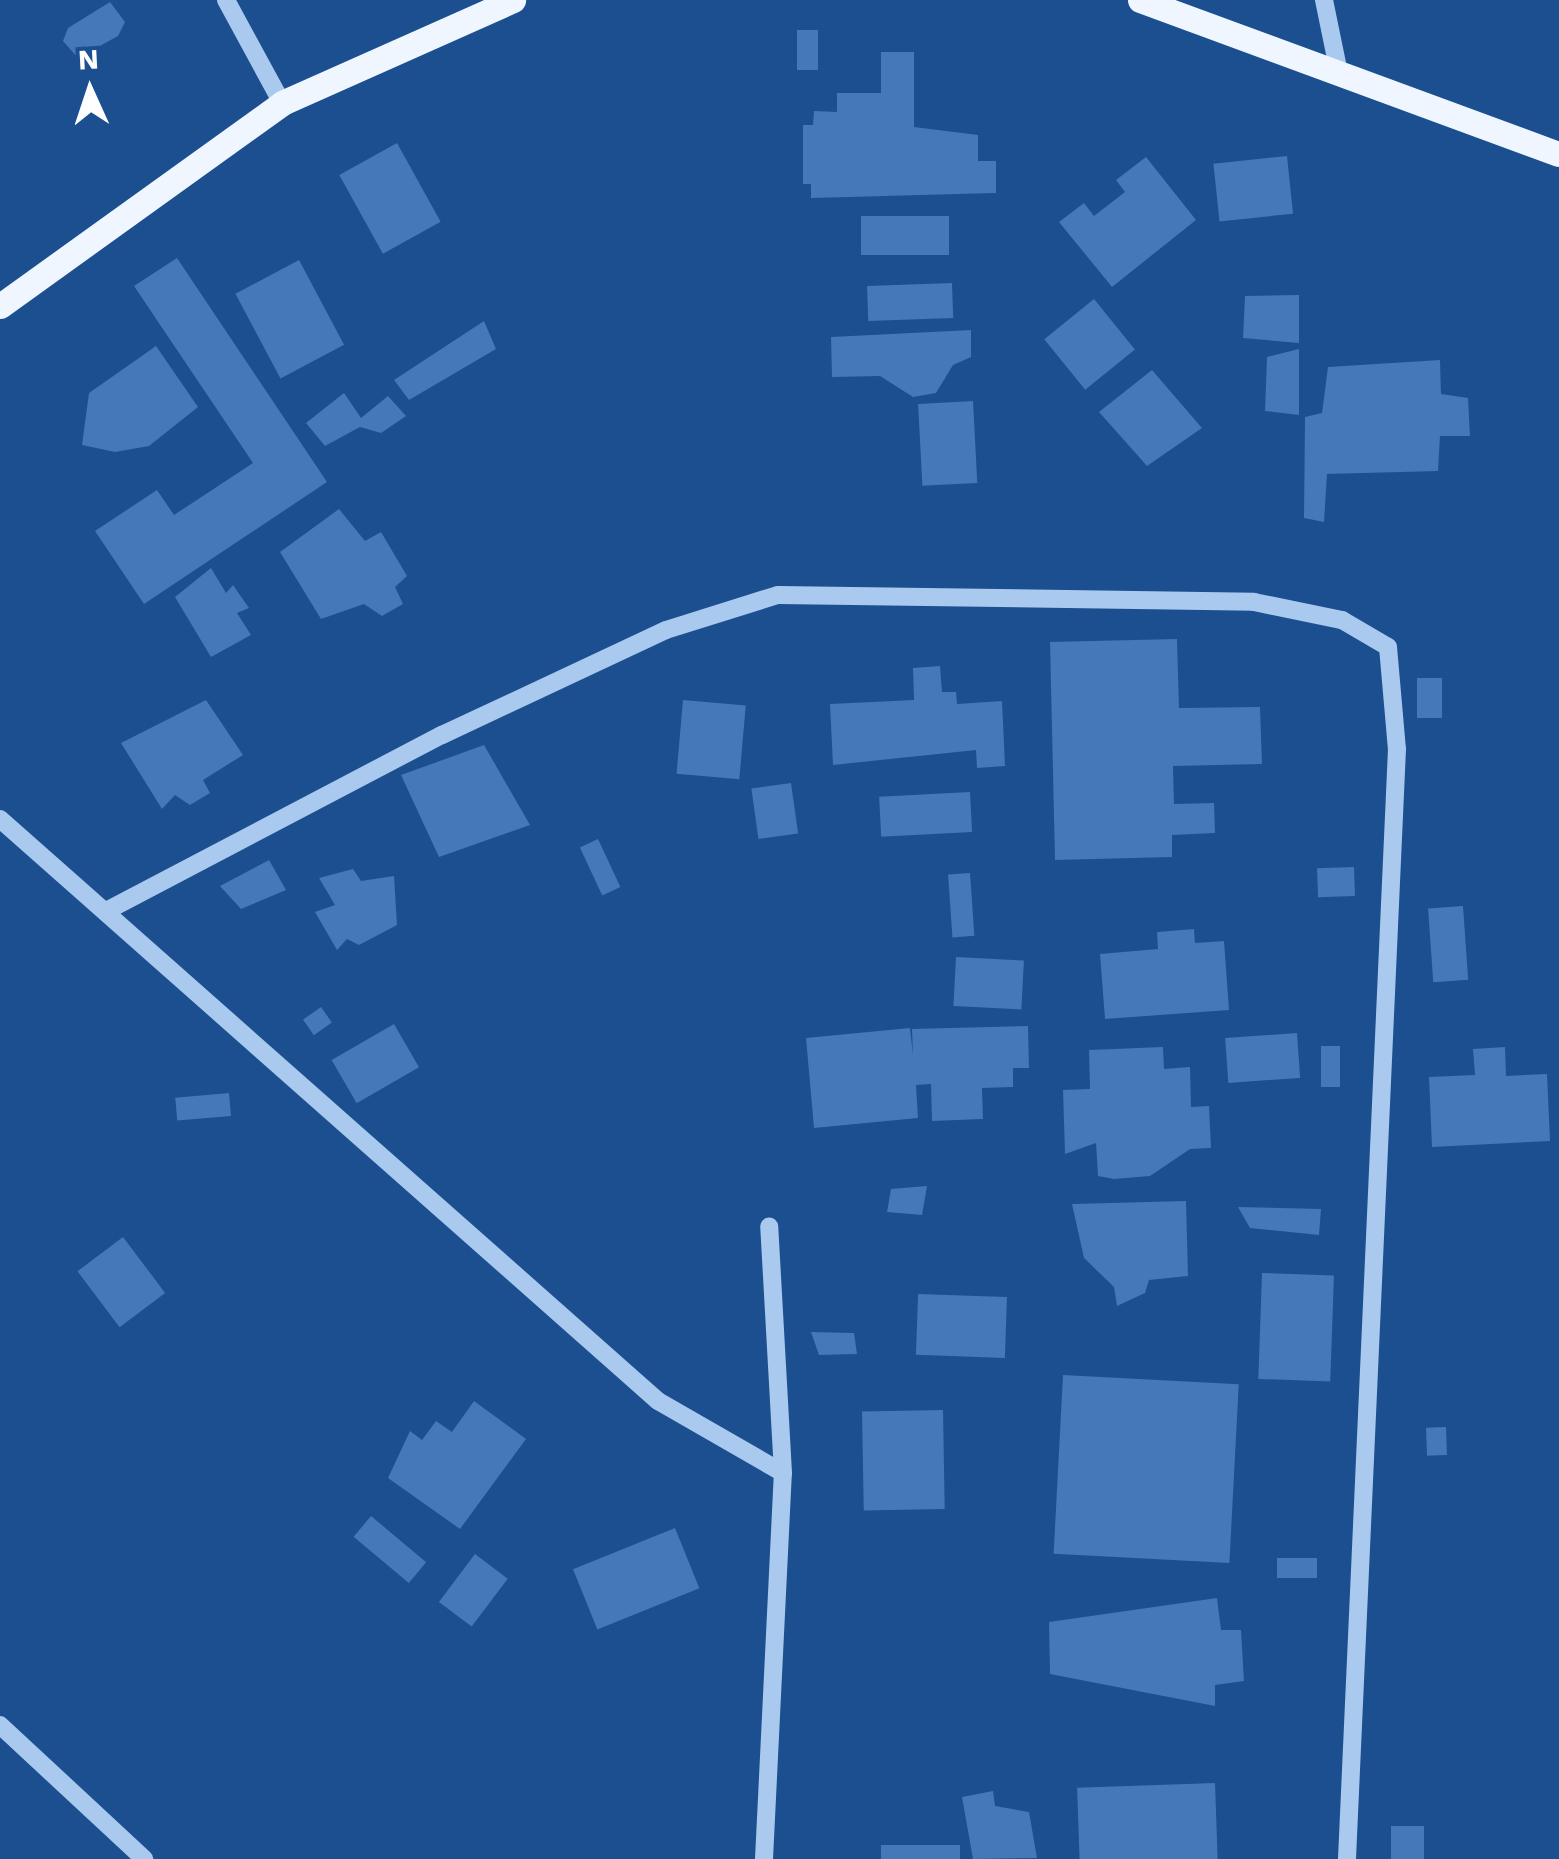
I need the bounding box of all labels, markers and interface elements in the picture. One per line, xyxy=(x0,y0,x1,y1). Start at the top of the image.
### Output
north arrow xyxy=(40,40,140,140)
text: N xyxy=(77,43,100,77)

